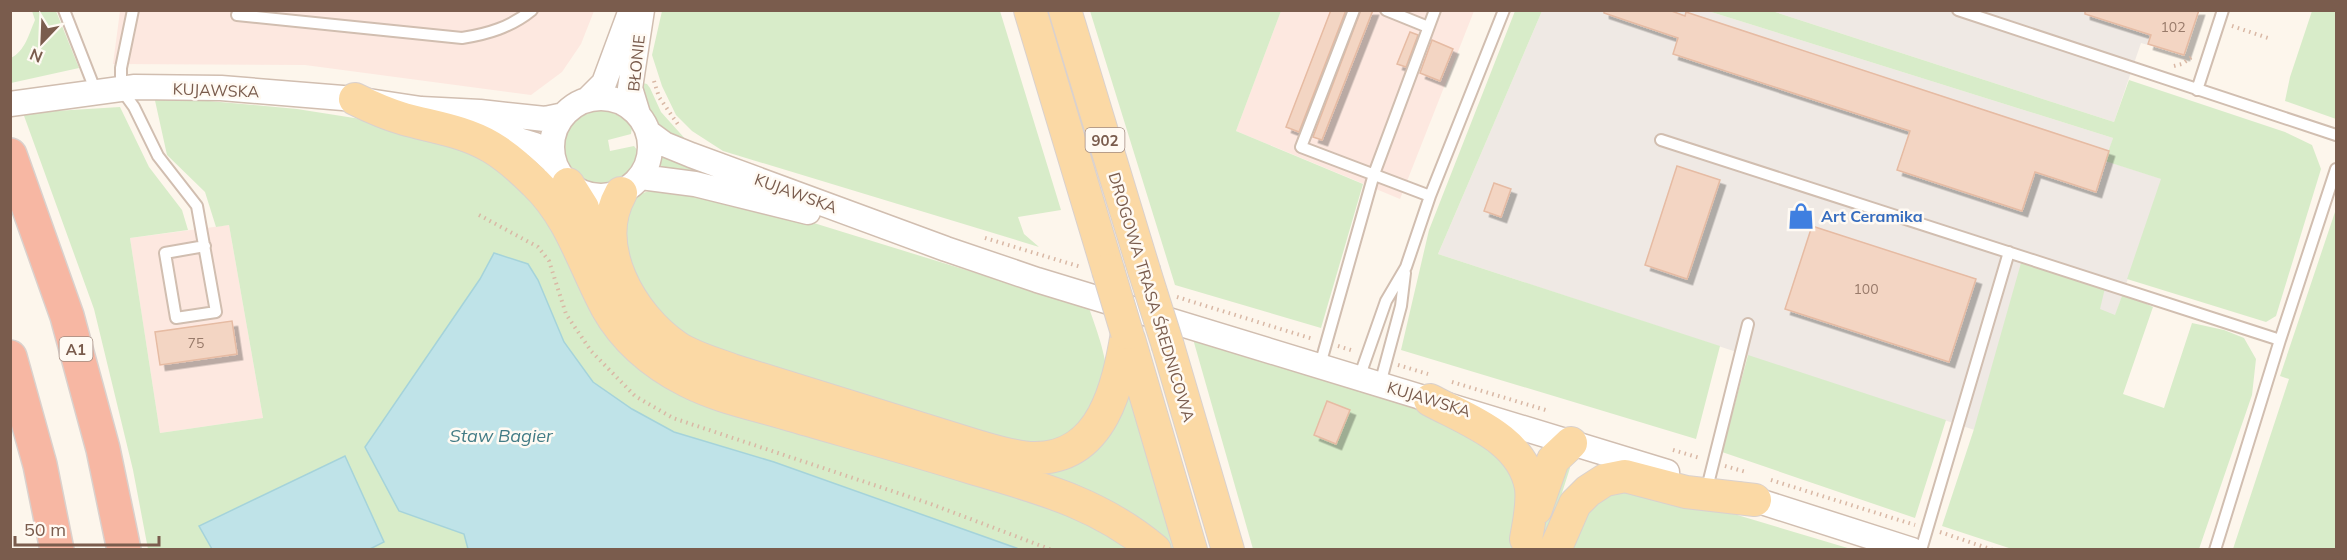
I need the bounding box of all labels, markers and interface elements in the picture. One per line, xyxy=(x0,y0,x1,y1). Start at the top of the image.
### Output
north arrow xyxy=(12,12,72,72)
house number: 102 xyxy=(2160,18,2186,36)
street label: BŁONIE xyxy=(623,34,649,92)
text: N xyxy=(27,44,46,67)
street label: KUJAWSKA xyxy=(172,78,260,102)
road number: 902 xyxy=(1086,128,1124,152)
street label: KUJAWSKA xyxy=(752,169,840,217)
street label: DROGOWA TRASA ŚREDNICOWA xyxy=(1104,170,1200,424)
shop icon: Art Ceramika xyxy=(1786,201,1816,231)
place label: Art Ceramika xyxy=(1821,206,1923,226)
house number: 100 xyxy=(1853,280,1879,298)
house number: 75 xyxy=(188,334,204,352)
road number: A1 xyxy=(60,337,92,361)
street label: KUJAWSKA xyxy=(1385,377,1473,421)
water label: Staw Bagier xyxy=(449,424,554,447)
scale bar xyxy=(15,509,159,547)
text: 50 m xyxy=(24,518,66,541)

